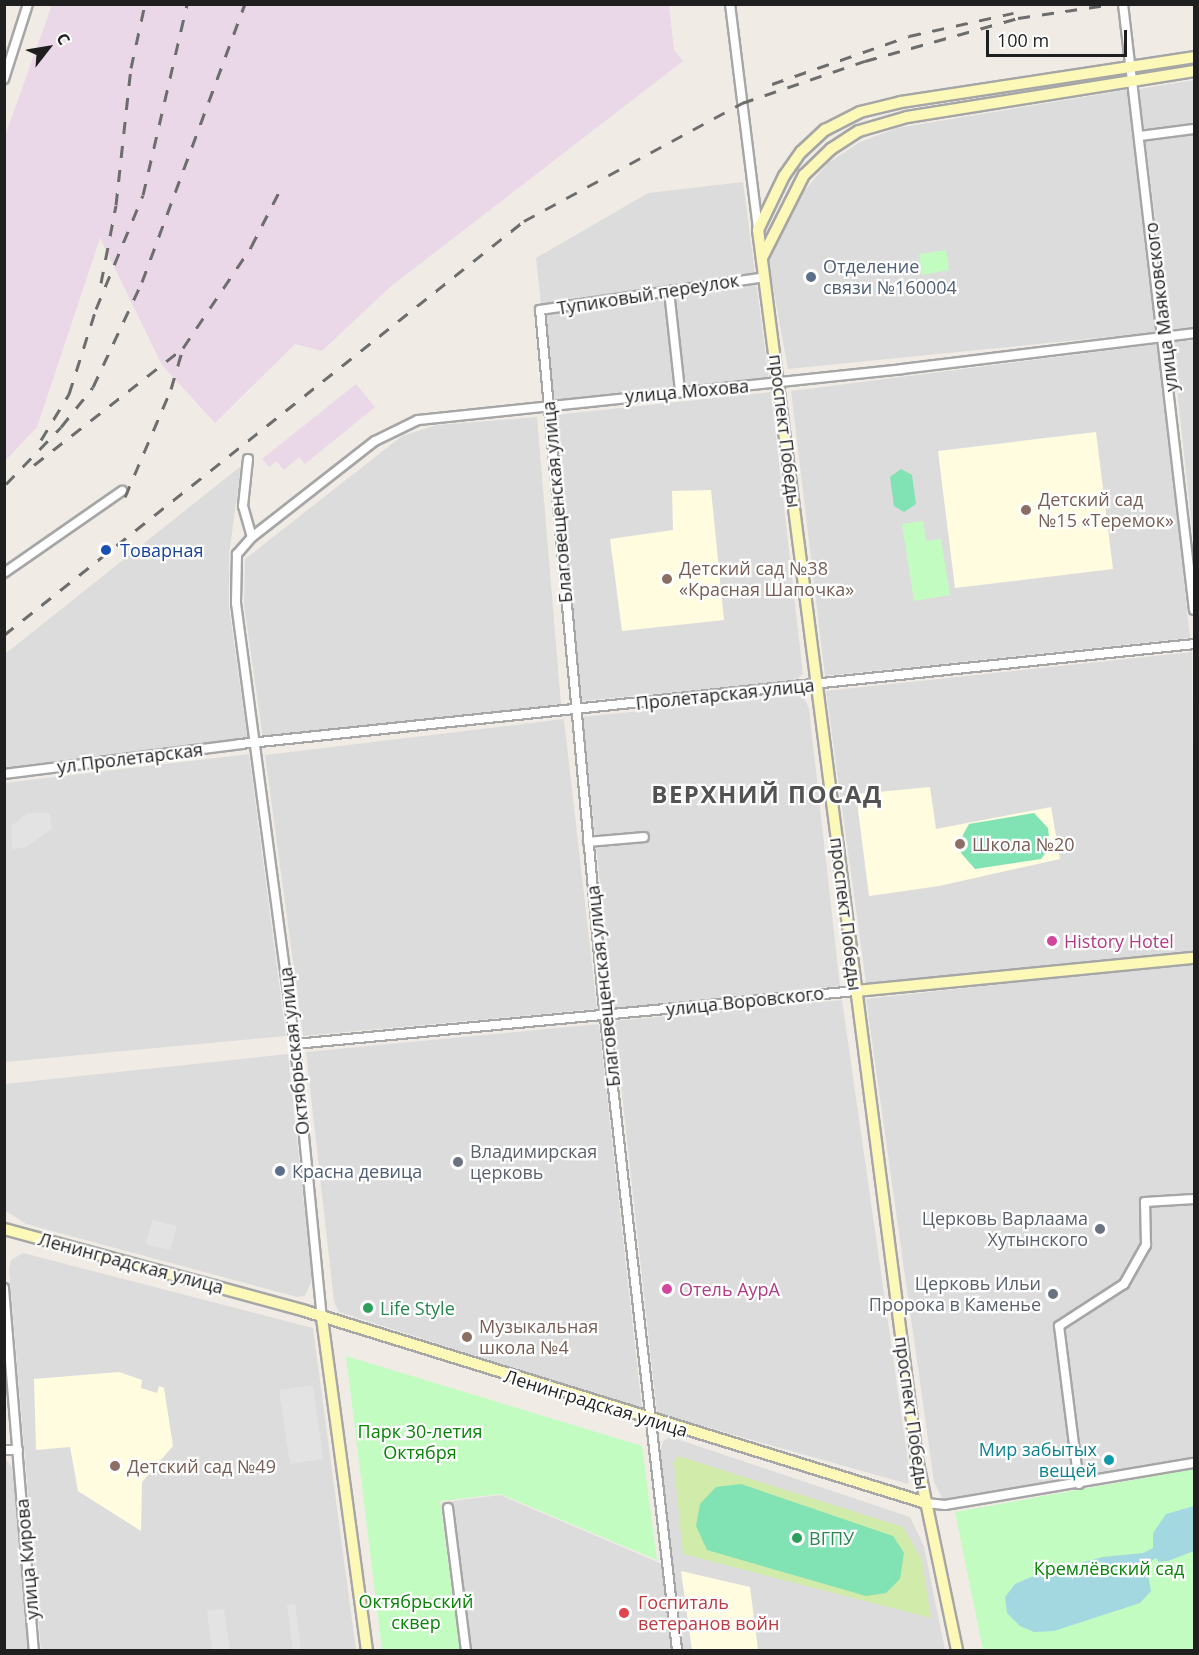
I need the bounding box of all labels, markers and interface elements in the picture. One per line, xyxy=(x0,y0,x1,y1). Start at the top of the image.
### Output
north arrow xyxy=(18,18,78,78)
scale bar xyxy=(989,18,1130,56)
text: 100 m xyxy=(997,28,1049,52)
text: С xyxy=(51,29,75,49)
street label: улица Маяковского xyxy=(1140,221,1182,393)
place label: Отделение связи №160004 xyxy=(823,256,957,298)
street label: Тупиковый переулок xyxy=(556,269,740,319)
marker: Отделение связи №160004 xyxy=(804,270,818,284)
street label: проспект Победы xyxy=(765,353,805,509)
street label: улица Мохова xyxy=(624,375,750,407)
street label: Благовещенская улица xyxy=(537,400,577,604)
place label: Детский сад №15 «Теремок» xyxy=(1038,489,1174,532)
marker: Детский сад №15 «Теремок» xyxy=(1019,503,1033,517)
place label: Товарная xyxy=(120,539,203,561)
marker: Товарная xyxy=(97,541,115,559)
place label: Детский сад №38 «Красная Шапочка» xyxy=(679,558,854,600)
marker: Детский сад №38 «Красная Шапочка» xyxy=(660,572,674,586)
street label: Пролетарская улица xyxy=(635,674,815,714)
street label: ул Пролетарская xyxy=(56,738,204,778)
district label: ВЕРХНИЙ ПОСАД xyxy=(651,780,883,808)
place label: Школа №20 xyxy=(972,833,1075,855)
street label: проспект Победы xyxy=(826,836,866,992)
marker: Школа №20 xyxy=(953,837,967,851)
street label: Благовещенская улица xyxy=(582,884,624,1088)
place label: History Hotel xyxy=(1064,930,1174,952)
marker: History Hotel xyxy=(1045,934,1059,948)
street label: Октябрьская улица xyxy=(274,966,314,1136)
street label: улица Воровского xyxy=(665,982,825,1020)
place label: Владимирская церковь xyxy=(470,1141,597,1184)
marker: Владимирская церковь xyxy=(451,1155,465,1169)
place label: Красна девица xyxy=(292,1160,422,1182)
marker: Красна девица xyxy=(273,1164,287,1178)
place label: Церковь Варлаама Хутынского xyxy=(922,1208,1088,1250)
marker: Церковь Варлаама Хутынского xyxy=(1093,1222,1107,1236)
street label: Ленинградская улица xyxy=(36,1228,226,1298)
place label: Церковь Ильи Пророка в Каменье xyxy=(869,1273,1041,1316)
place label: Отель АурА xyxy=(679,1278,780,1300)
marker: Отель АурА xyxy=(660,1282,674,1296)
marker: Церковь Ильи Пророка в Каменье xyxy=(1046,1287,1060,1301)
place label: Life Style xyxy=(380,1297,455,1319)
marker: Life Style xyxy=(361,1301,375,1315)
place label: Музыкальная школа №4 xyxy=(479,1316,598,1358)
marker: Музыкальная школа №4 xyxy=(460,1330,474,1344)
street label: проспект Победы xyxy=(891,1335,933,1491)
street label: Ленинградская улица xyxy=(502,1365,690,1441)
park label: Парк 30-летия Октября xyxy=(358,1421,482,1464)
place label: Мир забытых вещей xyxy=(979,1439,1097,1482)
marker: Мир забытых вещей xyxy=(1102,1453,1116,1467)
place label: Детский сад №49 xyxy=(127,1455,276,1477)
marker: Детский сад №49 xyxy=(108,1459,122,1473)
street label: улица Кирова xyxy=(11,1498,43,1620)
place label: ВГПУ xyxy=(809,1527,854,1549)
marker: ВГПУ xyxy=(790,1531,804,1545)
park label: Кремлёвский сад xyxy=(1034,1557,1184,1579)
park label: Октябрьский сквер xyxy=(359,1591,473,1634)
place label: Госпиталь ветеранов войн xyxy=(638,1592,779,1634)
marker: Госпиталь ветеранов войн xyxy=(615,1604,633,1622)

